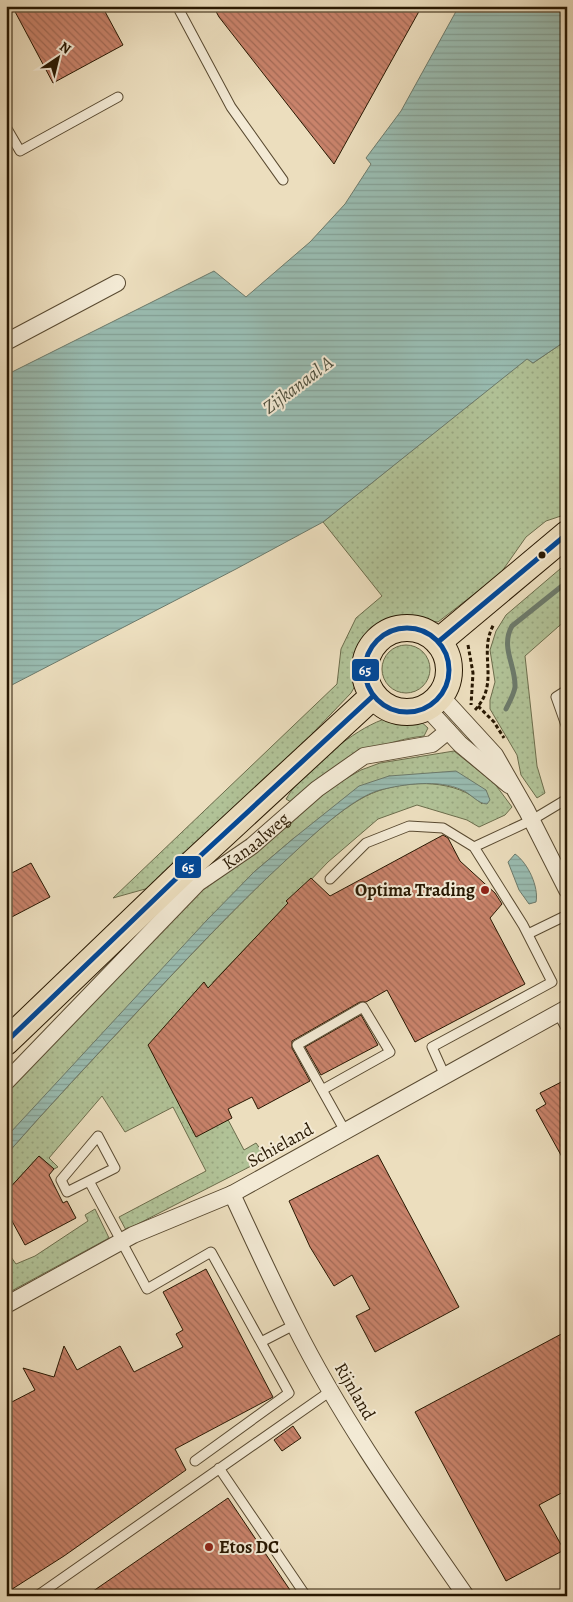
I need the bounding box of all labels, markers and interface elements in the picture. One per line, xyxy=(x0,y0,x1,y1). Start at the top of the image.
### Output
north arrow xyxy=(32,32,82,82)
text: N xyxy=(56,37,75,58)
water label: Zijkanaal A xyxy=(257,350,339,420)
unlabelled marker xyxy=(537,550,547,560)
line badge: 65 xyxy=(351,658,380,682)
text: 65 xyxy=(359,661,371,680)
street label: Kanaalweg xyxy=(217,807,294,875)
line badge: 65 xyxy=(174,855,202,879)
text: 65 xyxy=(182,858,194,877)
place label: Optima Trading xyxy=(355,878,476,902)
marker: Optima Trading xyxy=(479,884,491,896)
street label: Schieland xyxy=(243,1117,318,1173)
street label: Rijnland xyxy=(329,1358,381,1424)
place label: Etos DC xyxy=(219,1535,279,1559)
marker: Etos DC xyxy=(203,1541,215,1553)

